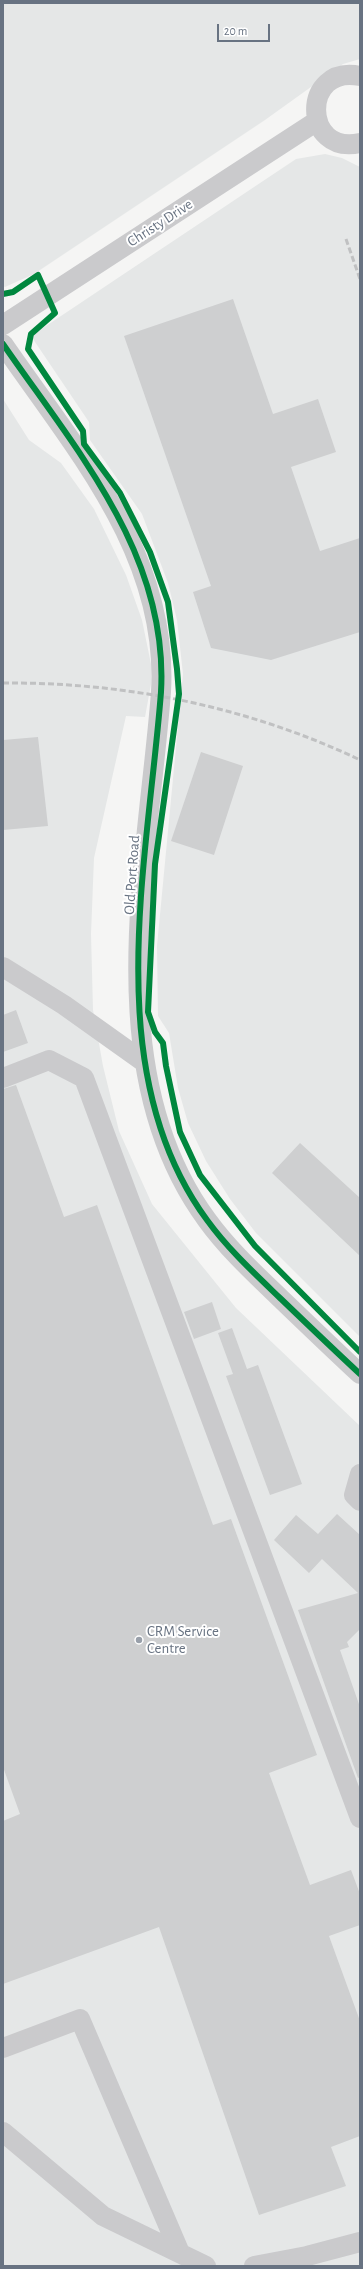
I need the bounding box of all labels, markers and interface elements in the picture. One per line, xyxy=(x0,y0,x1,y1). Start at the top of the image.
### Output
scale bar xyxy=(219,16,272,42)
text: 20 m xyxy=(224,25,247,37)
street label: Christy Drive xyxy=(124,195,196,251)
street label: Old Port Road xyxy=(120,835,144,915)
place label: CRM Service Centre xyxy=(147,1622,219,1657)
marker: CRM Service Centre xyxy=(134,1635,144,1645)

